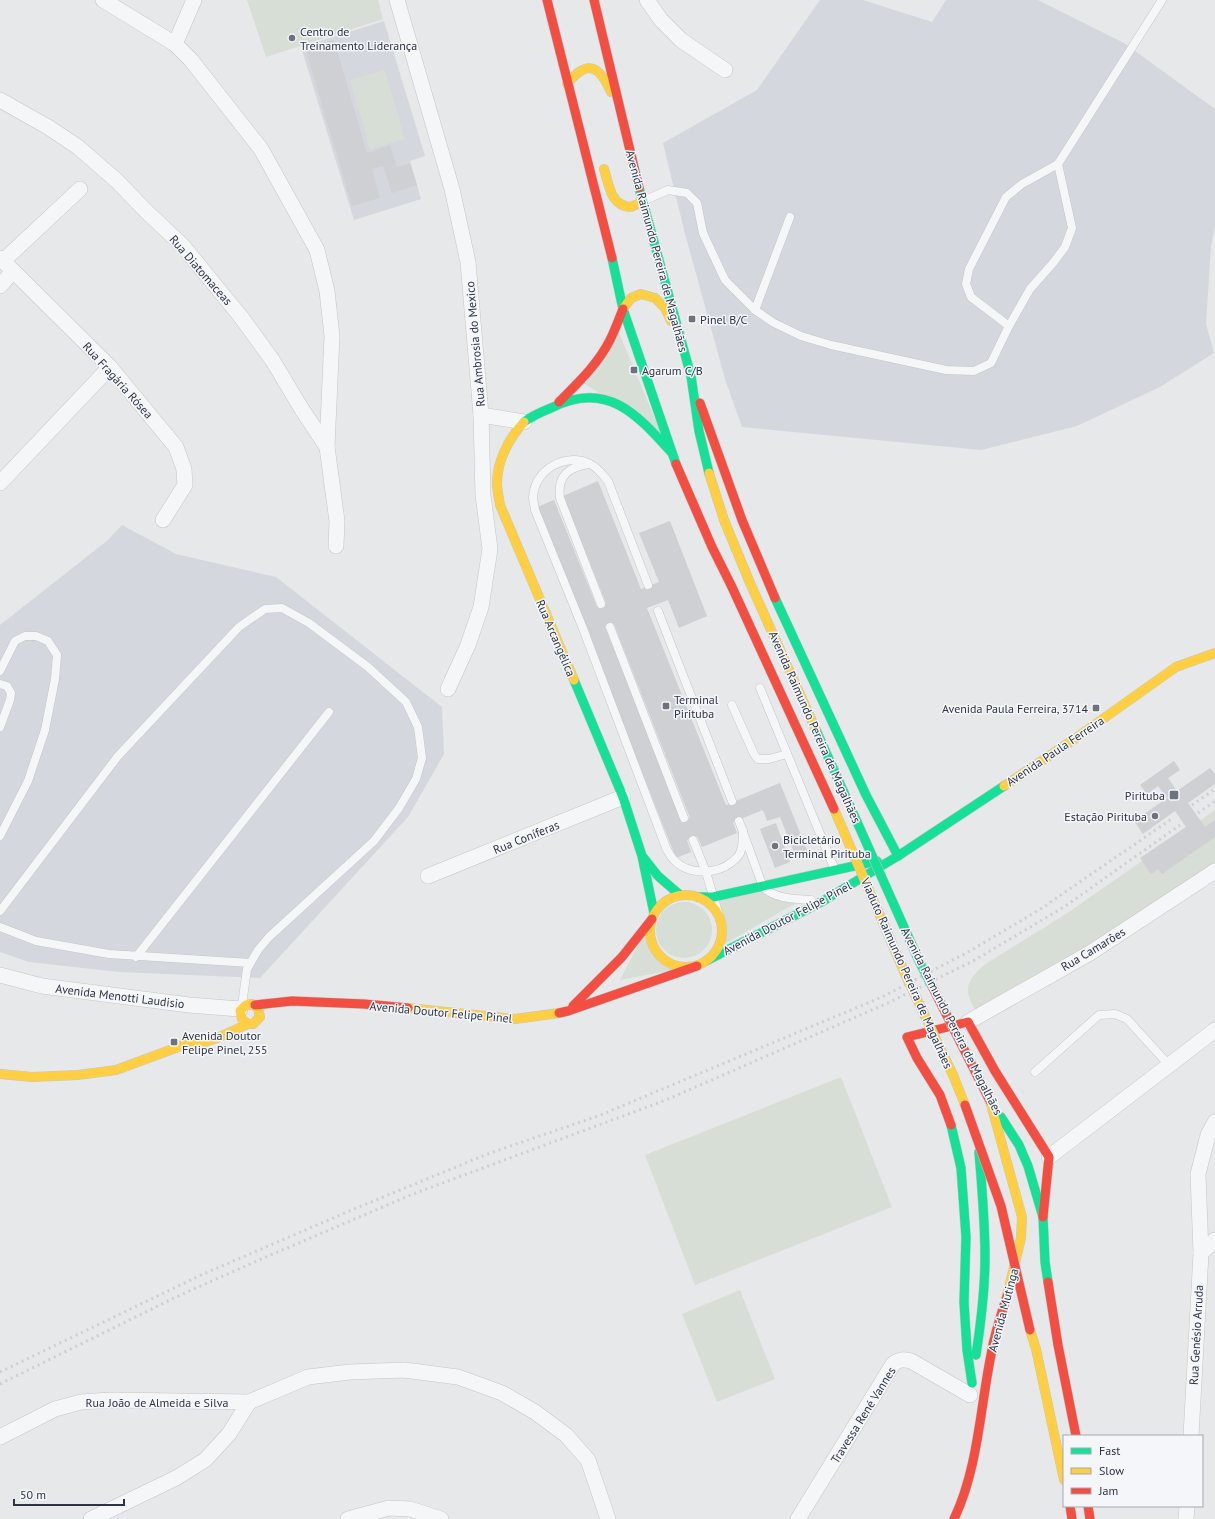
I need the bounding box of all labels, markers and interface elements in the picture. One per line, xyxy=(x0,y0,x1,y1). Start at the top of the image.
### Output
place label: Centro de Treinamento Liderança xyxy=(300,24,417,53)
marker: Centro de Treinamento Liderança xyxy=(287,33,297,43)
street label: Avenida Raimundo Pereira de Magalhães xyxy=(623,148,691,354)
street label: Rua Diatomaceas xyxy=(166,232,236,308)
street label: Rua Ambrosia do Mexico xyxy=(462,281,488,407)
place label: Pinel B/C xyxy=(700,312,748,327)
marker: Pinel B/C xyxy=(687,314,697,324)
street label: Rua Fragária Rósea xyxy=(80,339,156,421)
place label: Agarum C/B xyxy=(642,363,703,378)
marker: Agarum C/B xyxy=(629,365,639,375)
street label: Rua Arcangélica xyxy=(533,597,579,679)
street label: Avenida Raimundo Pereira de Magalhães xyxy=(766,629,864,825)
place label: Terminal Pirituba xyxy=(674,692,719,721)
marker: Terminal Pirituba xyxy=(661,701,671,711)
place label: Avenida Paula Ferreira, 3714 xyxy=(942,701,1088,716)
marker: Avenida Paula Ferreira, 3714 xyxy=(1091,703,1101,713)
street label: Avenida Paula Ferreira xyxy=(1003,713,1107,789)
place label: Pirituba xyxy=(1125,788,1165,803)
marker: Pirituba xyxy=(1168,789,1180,801)
place label: Estação Pirituba xyxy=(1064,809,1147,824)
marker: Estação Pirituba xyxy=(1150,811,1160,821)
street label: Rua Coníferas xyxy=(491,817,561,857)
place label: Bicicletário Terminal Pirituba xyxy=(783,832,871,861)
marker: Bicicletário Terminal Pirituba xyxy=(770,841,780,851)
street label: Viaduto Raimundo Pereira de Magalhães xyxy=(858,874,956,1071)
street label: Avenida Doutor Felipe Pinel xyxy=(720,878,854,958)
street label: Rua Camarões xyxy=(1058,924,1128,974)
street label: Avenida Raimundo Pereira de Magalhães xyxy=(898,925,1006,1117)
street label: Avenida Menotti Laudisio xyxy=(55,981,185,1011)
street label: Avenida Doutor Felipe Pinel xyxy=(369,998,513,1026)
place label: Avenida Doutor Felipe Pinel, 255 xyxy=(182,1028,268,1057)
marker: Avenida Doutor Felipe Pinel, 255 xyxy=(169,1037,179,1047)
street label: Avenida Mutinga xyxy=(985,1267,1021,1353)
street label: Rua Genésio Arruda xyxy=(1186,1284,1206,1385)
street label: Travessa René Vannes xyxy=(827,1364,899,1466)
street label: Rua João de Almeida e Silva xyxy=(86,1395,228,1410)
legend xyxy=(1063,1435,1203,1507)
text: Fast xyxy=(1099,1443,1120,1458)
text: Slow xyxy=(1099,1463,1124,1478)
scale bar xyxy=(14,1481,124,1507)
text: Jam xyxy=(1098,1483,1118,1498)
text: 50 m xyxy=(20,1487,46,1502)

